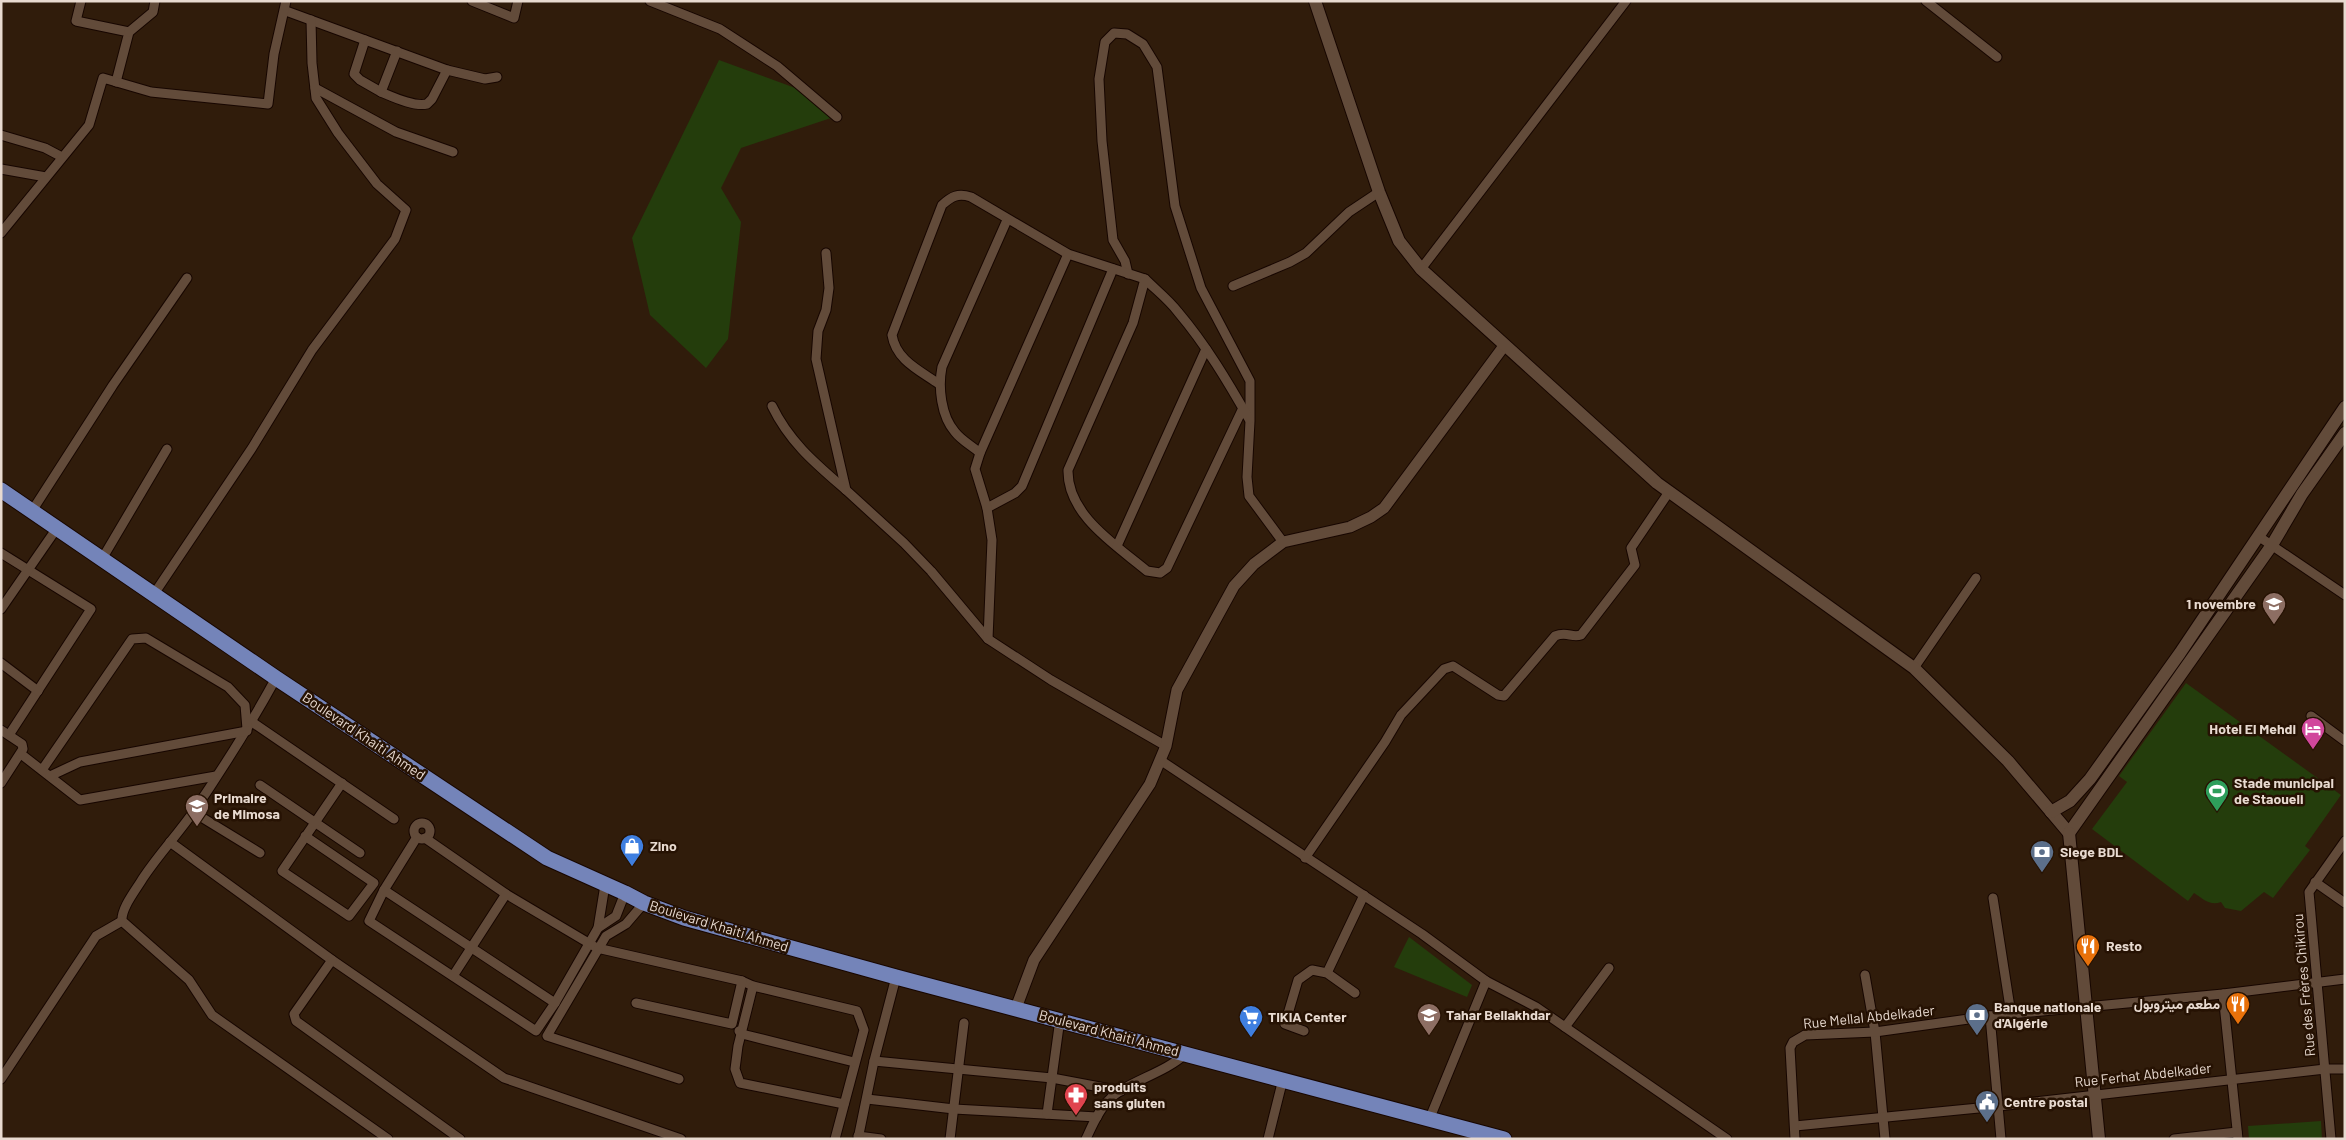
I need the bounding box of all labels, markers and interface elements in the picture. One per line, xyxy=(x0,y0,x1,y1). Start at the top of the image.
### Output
school or university icon: 1 novembre xyxy=(2261,591,2287,625)
place label: 1 novembre xyxy=(2186,595,2256,612)
street label: Boulevard Khaiti Ahmed xyxy=(300,688,429,783)
hotel icon: Hotel El Mehdi xyxy=(2300,716,2326,750)
place label: Hotel El Mehdi xyxy=(2209,720,2296,737)
place label: Stade municipal de Staoueli xyxy=(2234,774,2334,807)
sports icon: Stade municipal de Staoueli xyxy=(2204,778,2230,812)
place label: Primaire de Mimosa xyxy=(214,789,280,822)
school or university icon: Primaire de Mimosa xyxy=(184,793,210,827)
shop icon: Zino xyxy=(619,833,645,867)
place label: Zino xyxy=(650,837,677,854)
bank icon: Siege BDL xyxy=(2029,839,2055,873)
place label: Siege BDL xyxy=(2060,843,2123,860)
street label: Boulevard Khaiti Ahmed xyxy=(648,896,791,955)
street label: Rue des Frères Chikirou xyxy=(2289,913,2318,1057)
restaurant icon: Resto xyxy=(2075,933,2101,967)
place label: Resto xyxy=(2106,937,2142,954)
restaurant icon: مطعم ميتروبول xyxy=(2225,991,2251,1025)
place label: مطعم ميتروبول xyxy=(2134,995,2220,1013)
place label: Banque nationale d'Algérie xyxy=(1994,998,2102,1031)
street label: Rue Mellal Abdelkader xyxy=(1802,1001,1936,1032)
school or university icon: Tahar Bellakhdar xyxy=(1416,1002,1442,1036)
bank icon: Banque nationale d'Algérie xyxy=(1964,1002,1990,1036)
supermarket icon: TIKIA Center xyxy=(1238,1004,1264,1038)
street label: Boulevard Khaiti Ahmed xyxy=(1037,1006,1181,1059)
place label: Tahar Bellakhdar xyxy=(1446,1006,1551,1023)
place label: TIKIA Center xyxy=(1268,1008,1347,1025)
street label: Rue Ferhat Abdelkader xyxy=(2074,1059,2212,1090)
place label: produits sans gluten xyxy=(1094,1078,1165,1111)
pharmacy icon: produits sans gluten xyxy=(1063,1082,1089,1116)
public building icon: Centre postal xyxy=(1974,1089,2000,1123)
place label: Centre postal xyxy=(2004,1093,2088,1110)

